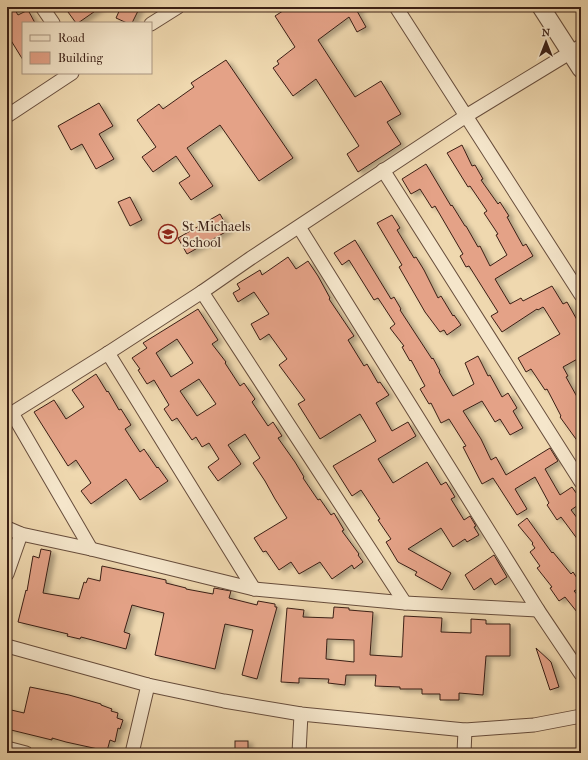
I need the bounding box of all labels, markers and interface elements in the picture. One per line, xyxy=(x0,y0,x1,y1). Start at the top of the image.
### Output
legend xyxy=(22,22,152,74)
north arrow xyxy=(526,22,566,62)
text: N xyxy=(542,26,551,39)
text: Road xyxy=(58,31,85,45)
text: Building xyxy=(58,51,103,65)
place label: St Michaels School xyxy=(182,218,250,251)
school or university icon: St Michaels School xyxy=(157,223,179,245)

